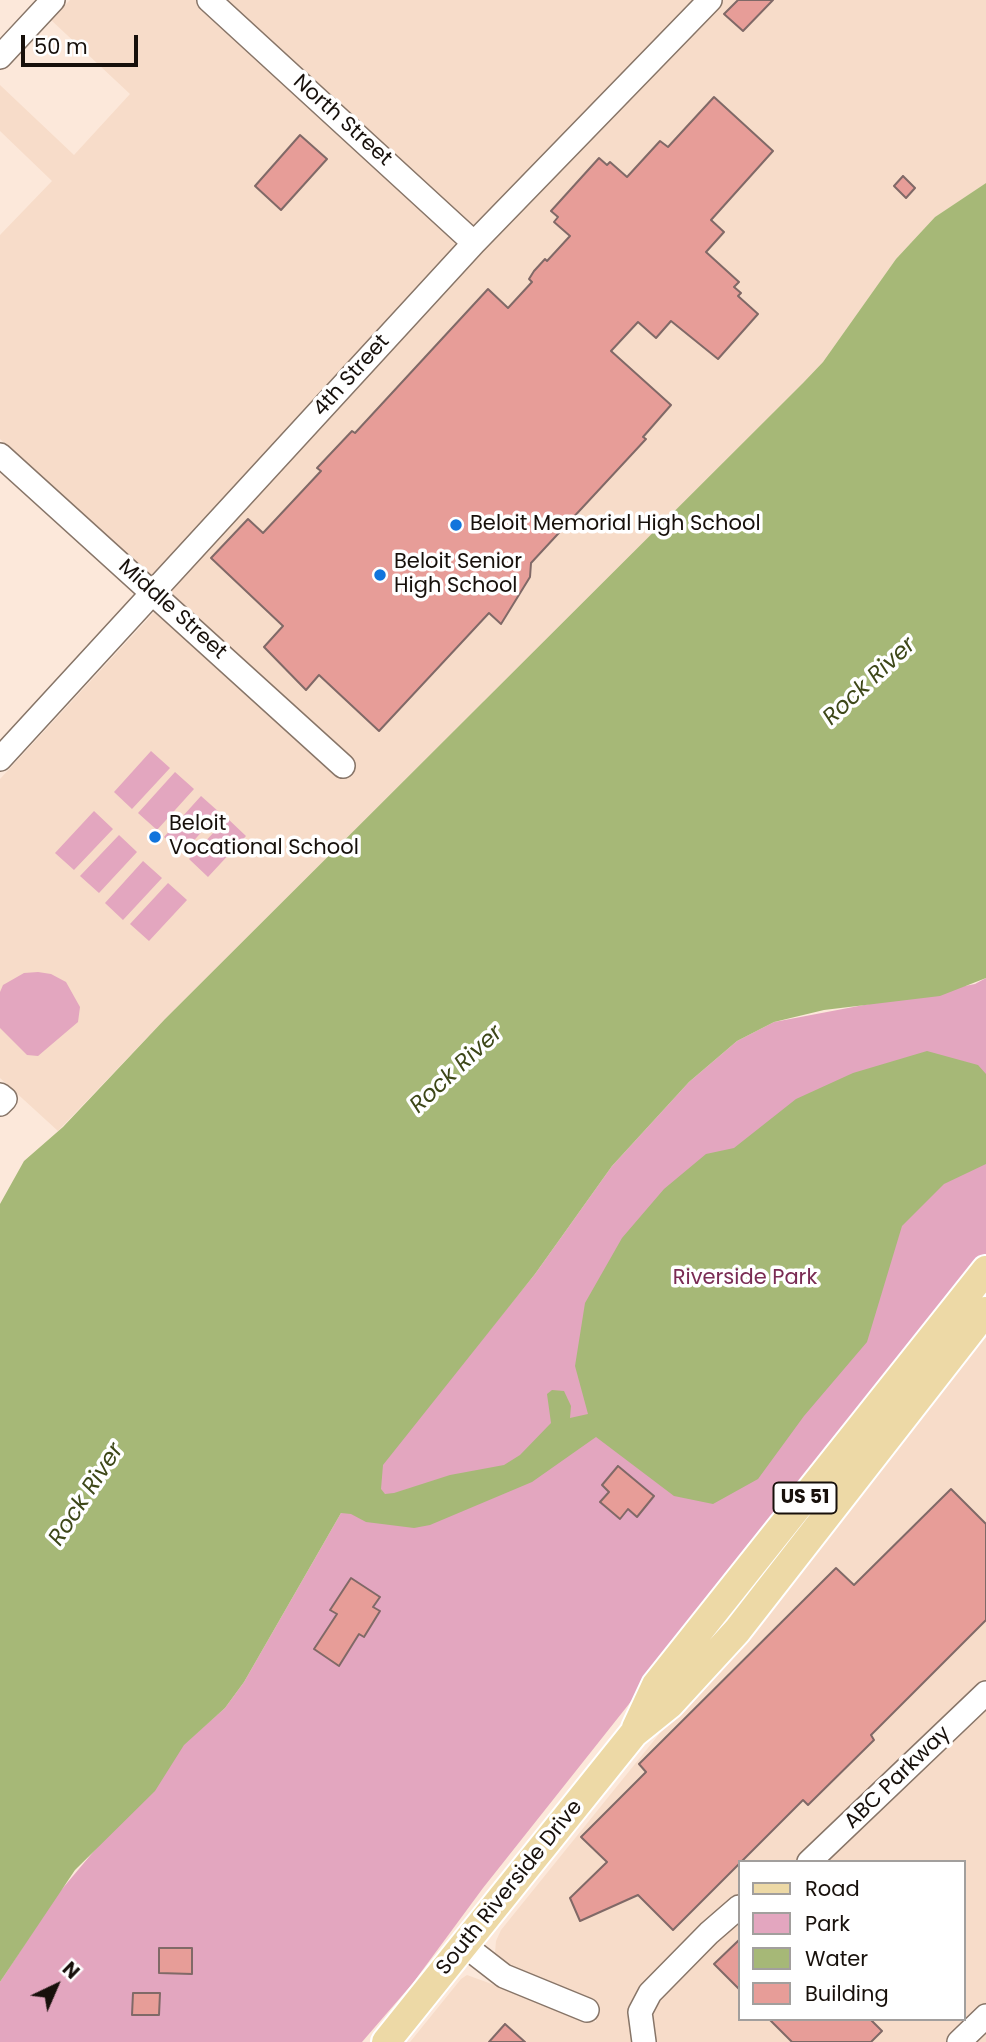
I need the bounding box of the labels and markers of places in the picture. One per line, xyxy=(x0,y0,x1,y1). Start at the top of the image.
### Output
place label: Beloit Memorial High School xyxy=(470,512,761,538)
marker: Beloit Memorial High School xyxy=(448,517,464,533)
place label: Beloit Senior High School xyxy=(394,550,522,600)
marker: Beloit Senior High School xyxy=(372,567,388,583)
place label: Beloit Vocational School xyxy=(169,812,359,862)
marker: Beloit Vocational School xyxy=(147,829,163,845)

